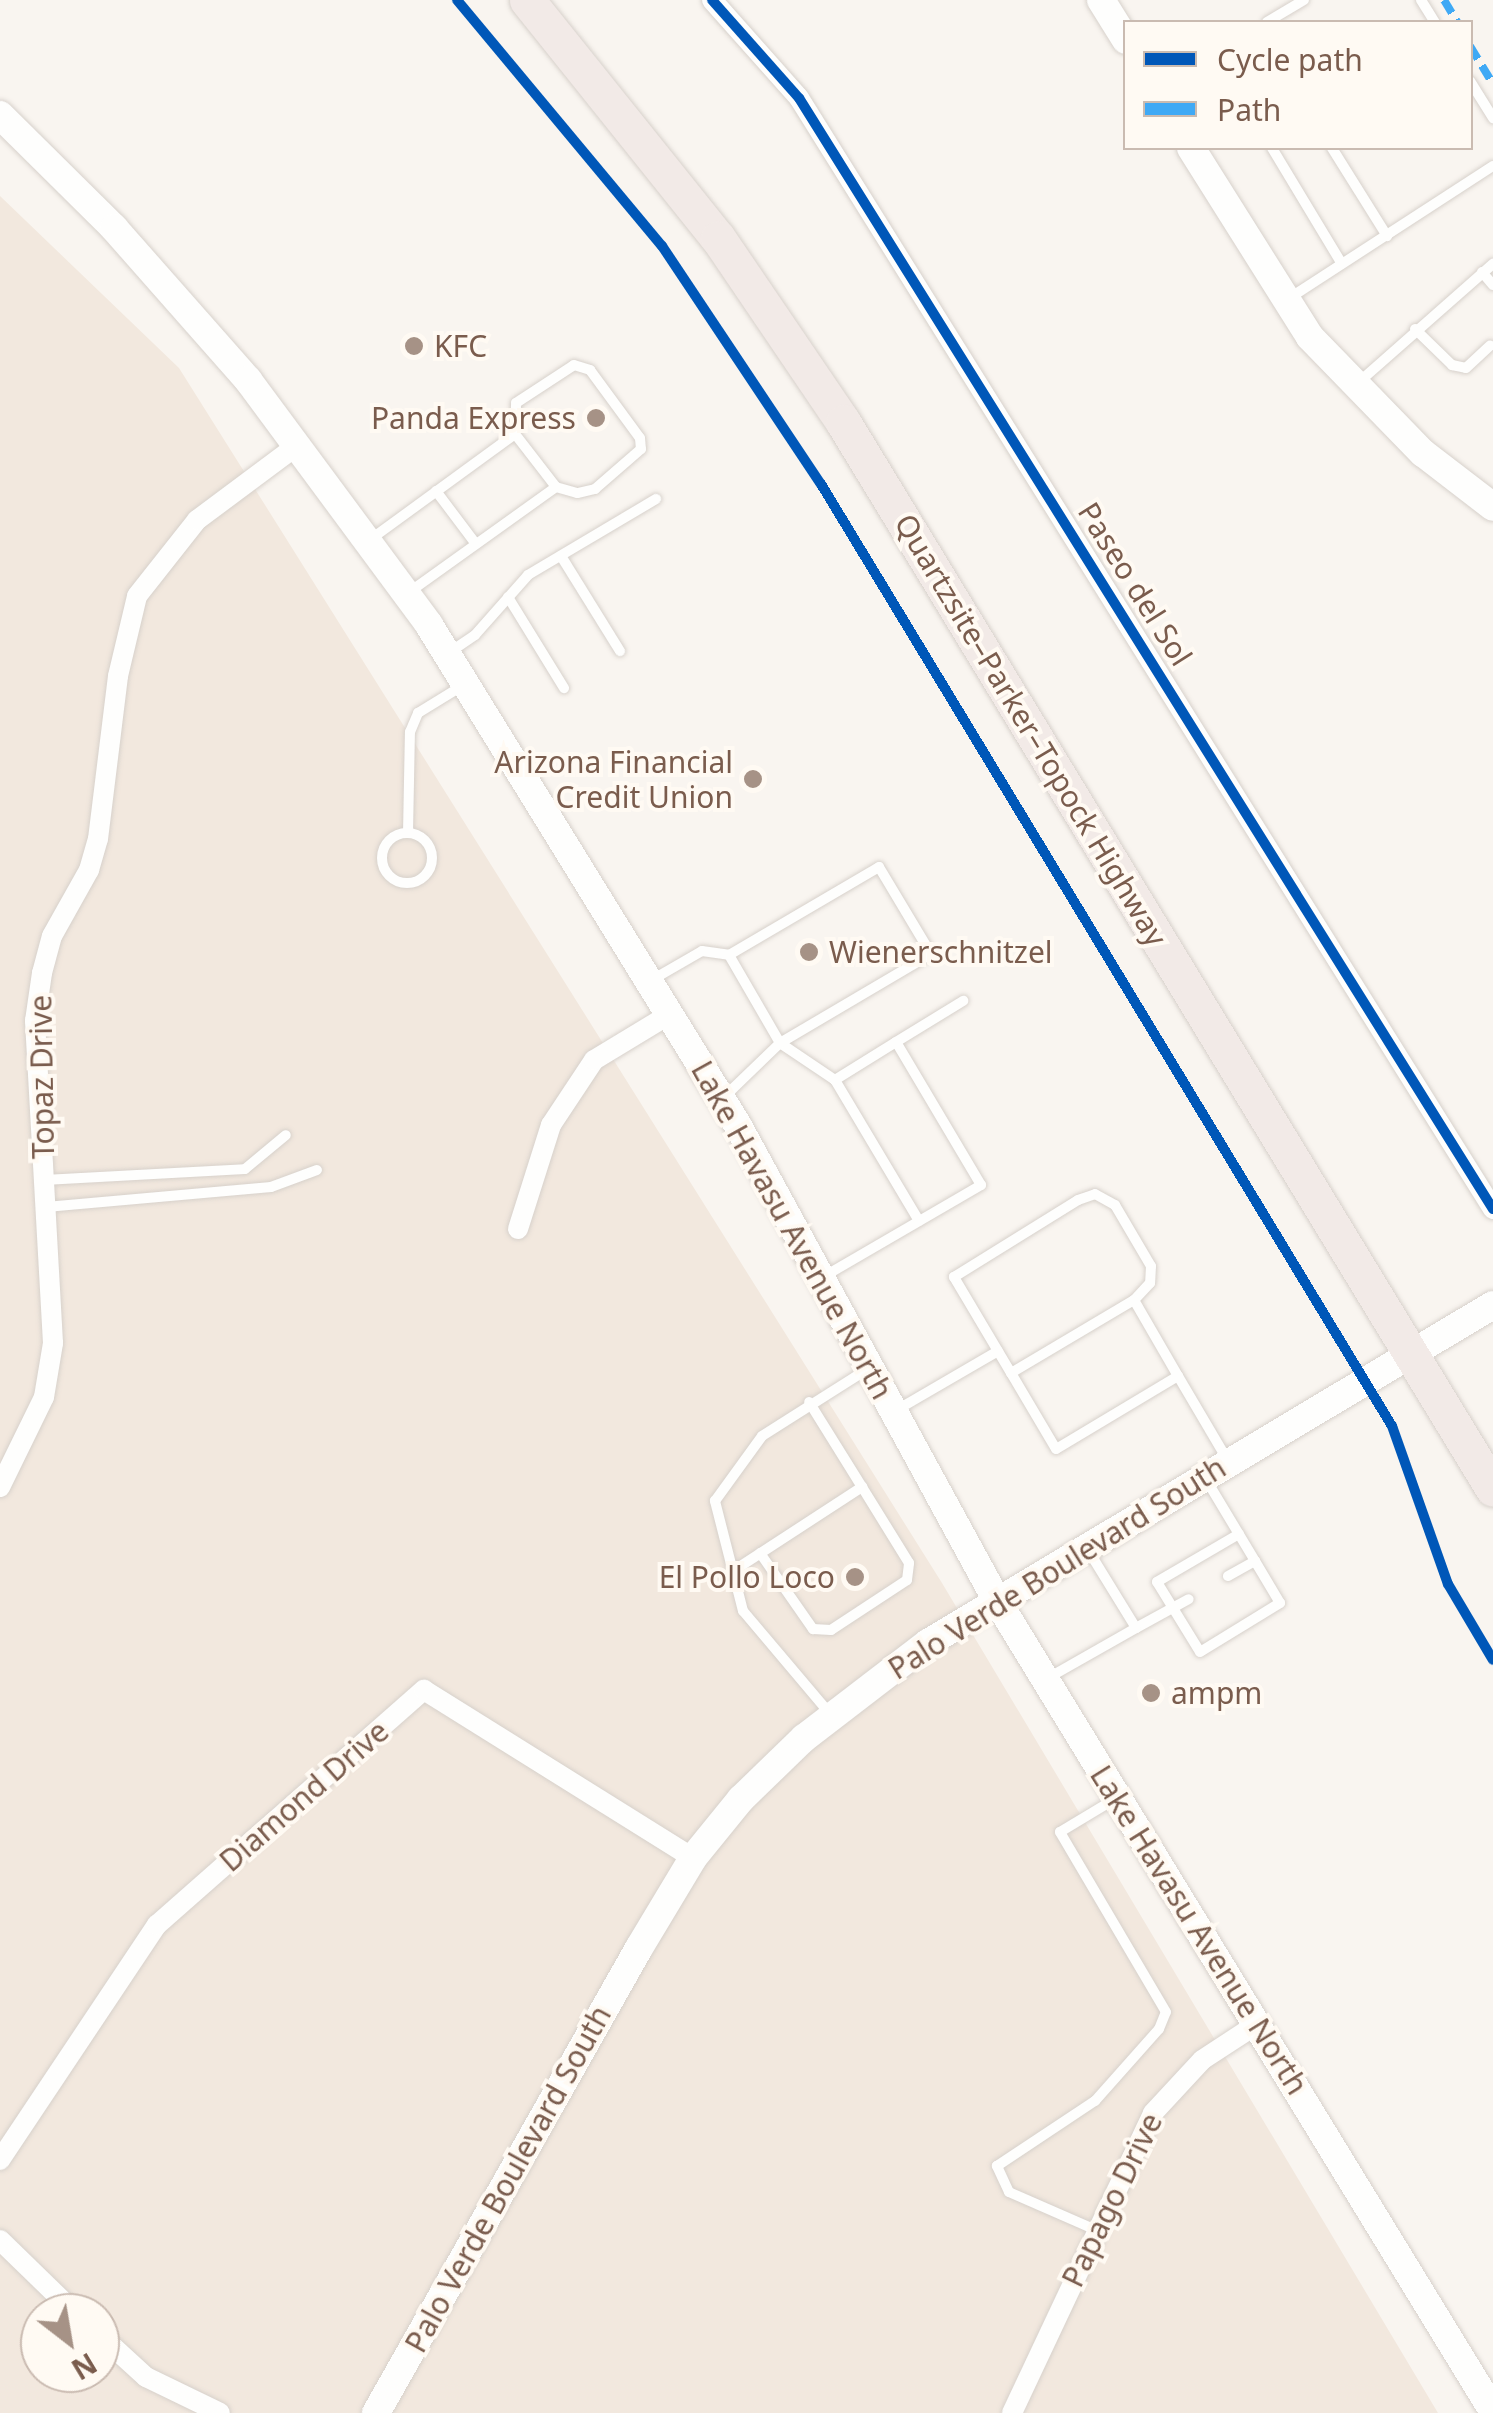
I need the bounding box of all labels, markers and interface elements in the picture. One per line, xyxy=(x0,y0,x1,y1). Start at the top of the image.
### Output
legend xyxy=(1123,20,1473,150)
text: Cycle path xyxy=(1217,39,1363,80)
text: Path xyxy=(1217,89,1281,130)
place label: KFC xyxy=(434,328,487,364)
marker: KFC xyxy=(403,335,425,357)
place label: Panda Express xyxy=(371,400,576,436)
marker: Panda Express xyxy=(585,407,607,429)
street label: Paseo del Sol xyxy=(1071,496,1199,672)
street label: Quartzsite–Parker–Topock Highway xyxy=(887,507,1175,953)
place label: Arizona Financial Credit Union xyxy=(494,744,733,814)
marker: Arizona Financial Credit Union xyxy=(742,768,764,790)
place label: Wienerschnitzel xyxy=(829,934,1053,970)
marker: Wienerschnitzel xyxy=(798,941,820,963)
street label: Topaz Drive xyxy=(23,995,61,1159)
street label: Lake Havasu Avenue North xyxy=(684,1055,900,1405)
street label: Palo Verde Boulevard South xyxy=(882,1449,1232,1687)
place label: El Pollo Loco xyxy=(659,1559,835,1595)
marker: El Pollo Loco xyxy=(844,1566,866,1588)
place label: ampm xyxy=(1171,1675,1262,1711)
marker: ampm xyxy=(1140,1682,1162,1704)
street label: Diamond Drive xyxy=(212,1713,396,1879)
street label: Lake Havasu Avenue North xyxy=(1083,1759,1315,2101)
street label: Palo Verde Boulevard South xyxy=(398,1999,618,2359)
street label: Papago Drive xyxy=(1054,2107,1170,2293)
north arrow xyxy=(20,2293,120,2393)
text: N xyxy=(65,2345,104,2389)

